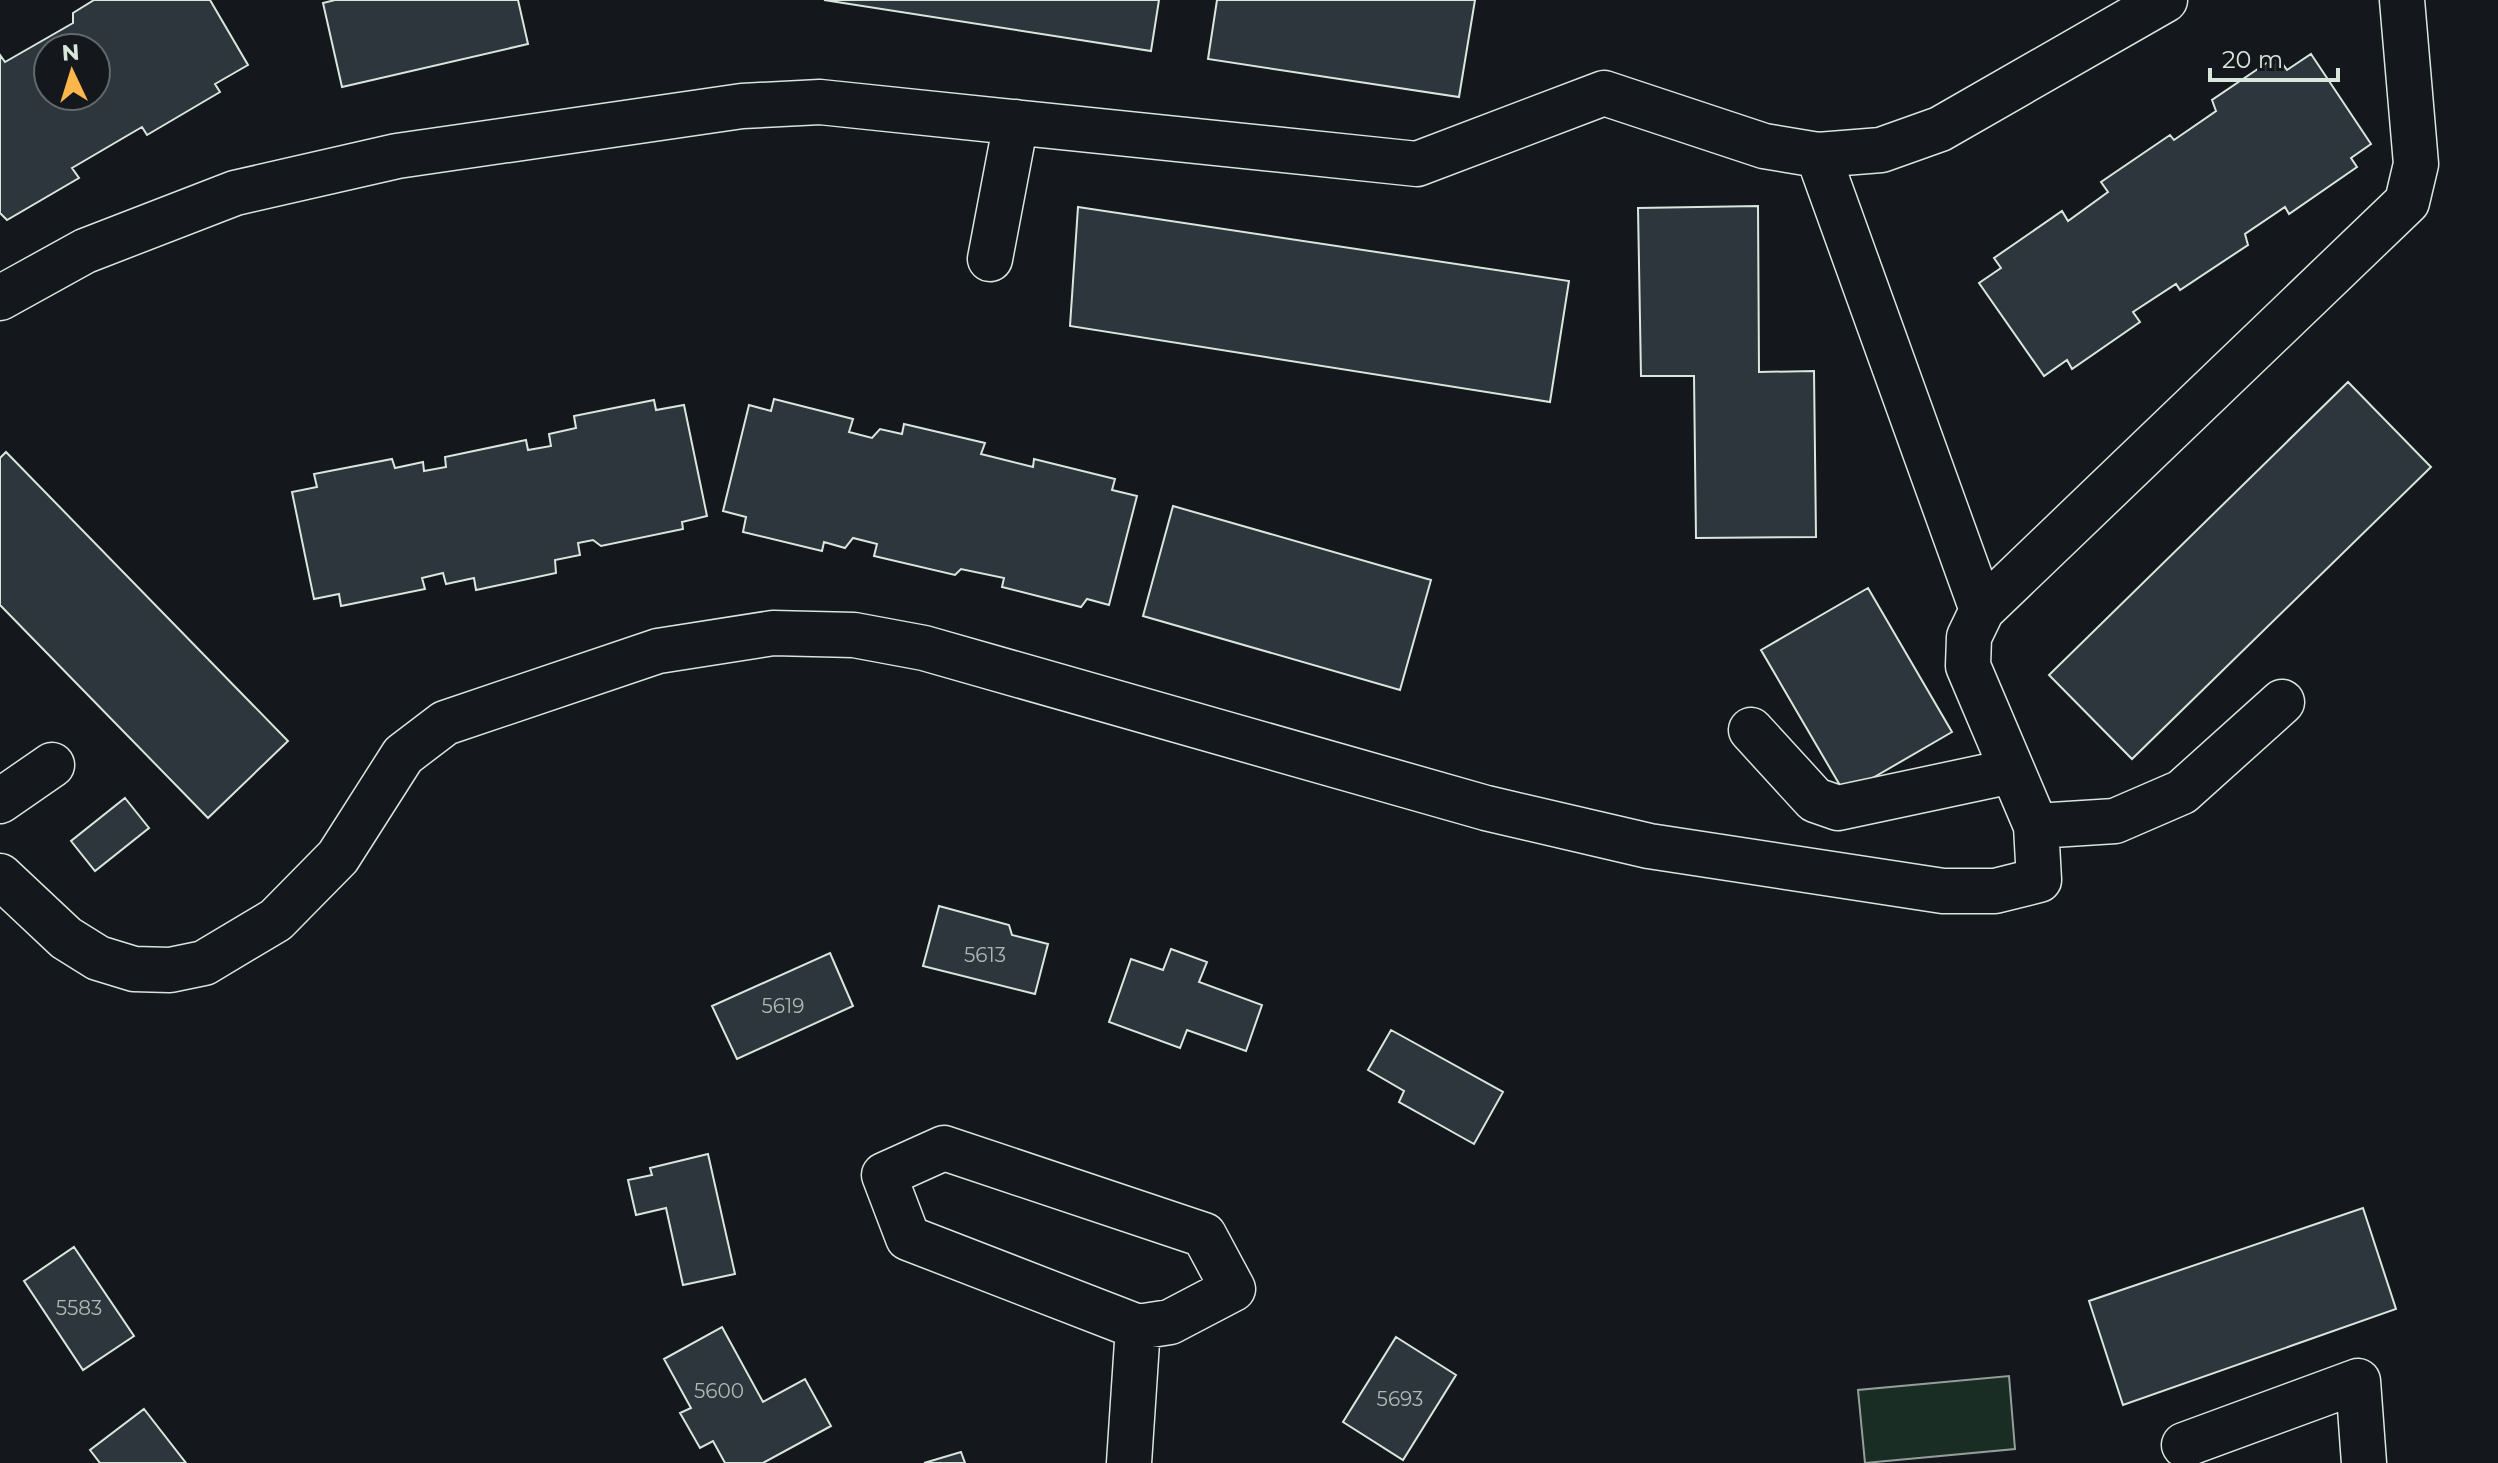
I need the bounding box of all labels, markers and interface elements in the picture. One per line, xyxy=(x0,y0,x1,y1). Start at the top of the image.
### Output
north arrow xyxy=(32,32,112,112)
scale bar xyxy=(2210,32,2338,82)
text: N xyxy=(61,38,80,67)
text: 20 m xyxy=(2222,45,2283,74)
house number: 5613 xyxy=(964,943,1006,967)
house number: 5619 xyxy=(762,994,804,1018)
house number: 5583 xyxy=(56,1296,102,1320)
house number: 5600 xyxy=(694,1379,744,1403)
house number: 5693 xyxy=(1377,1387,1423,1411)

